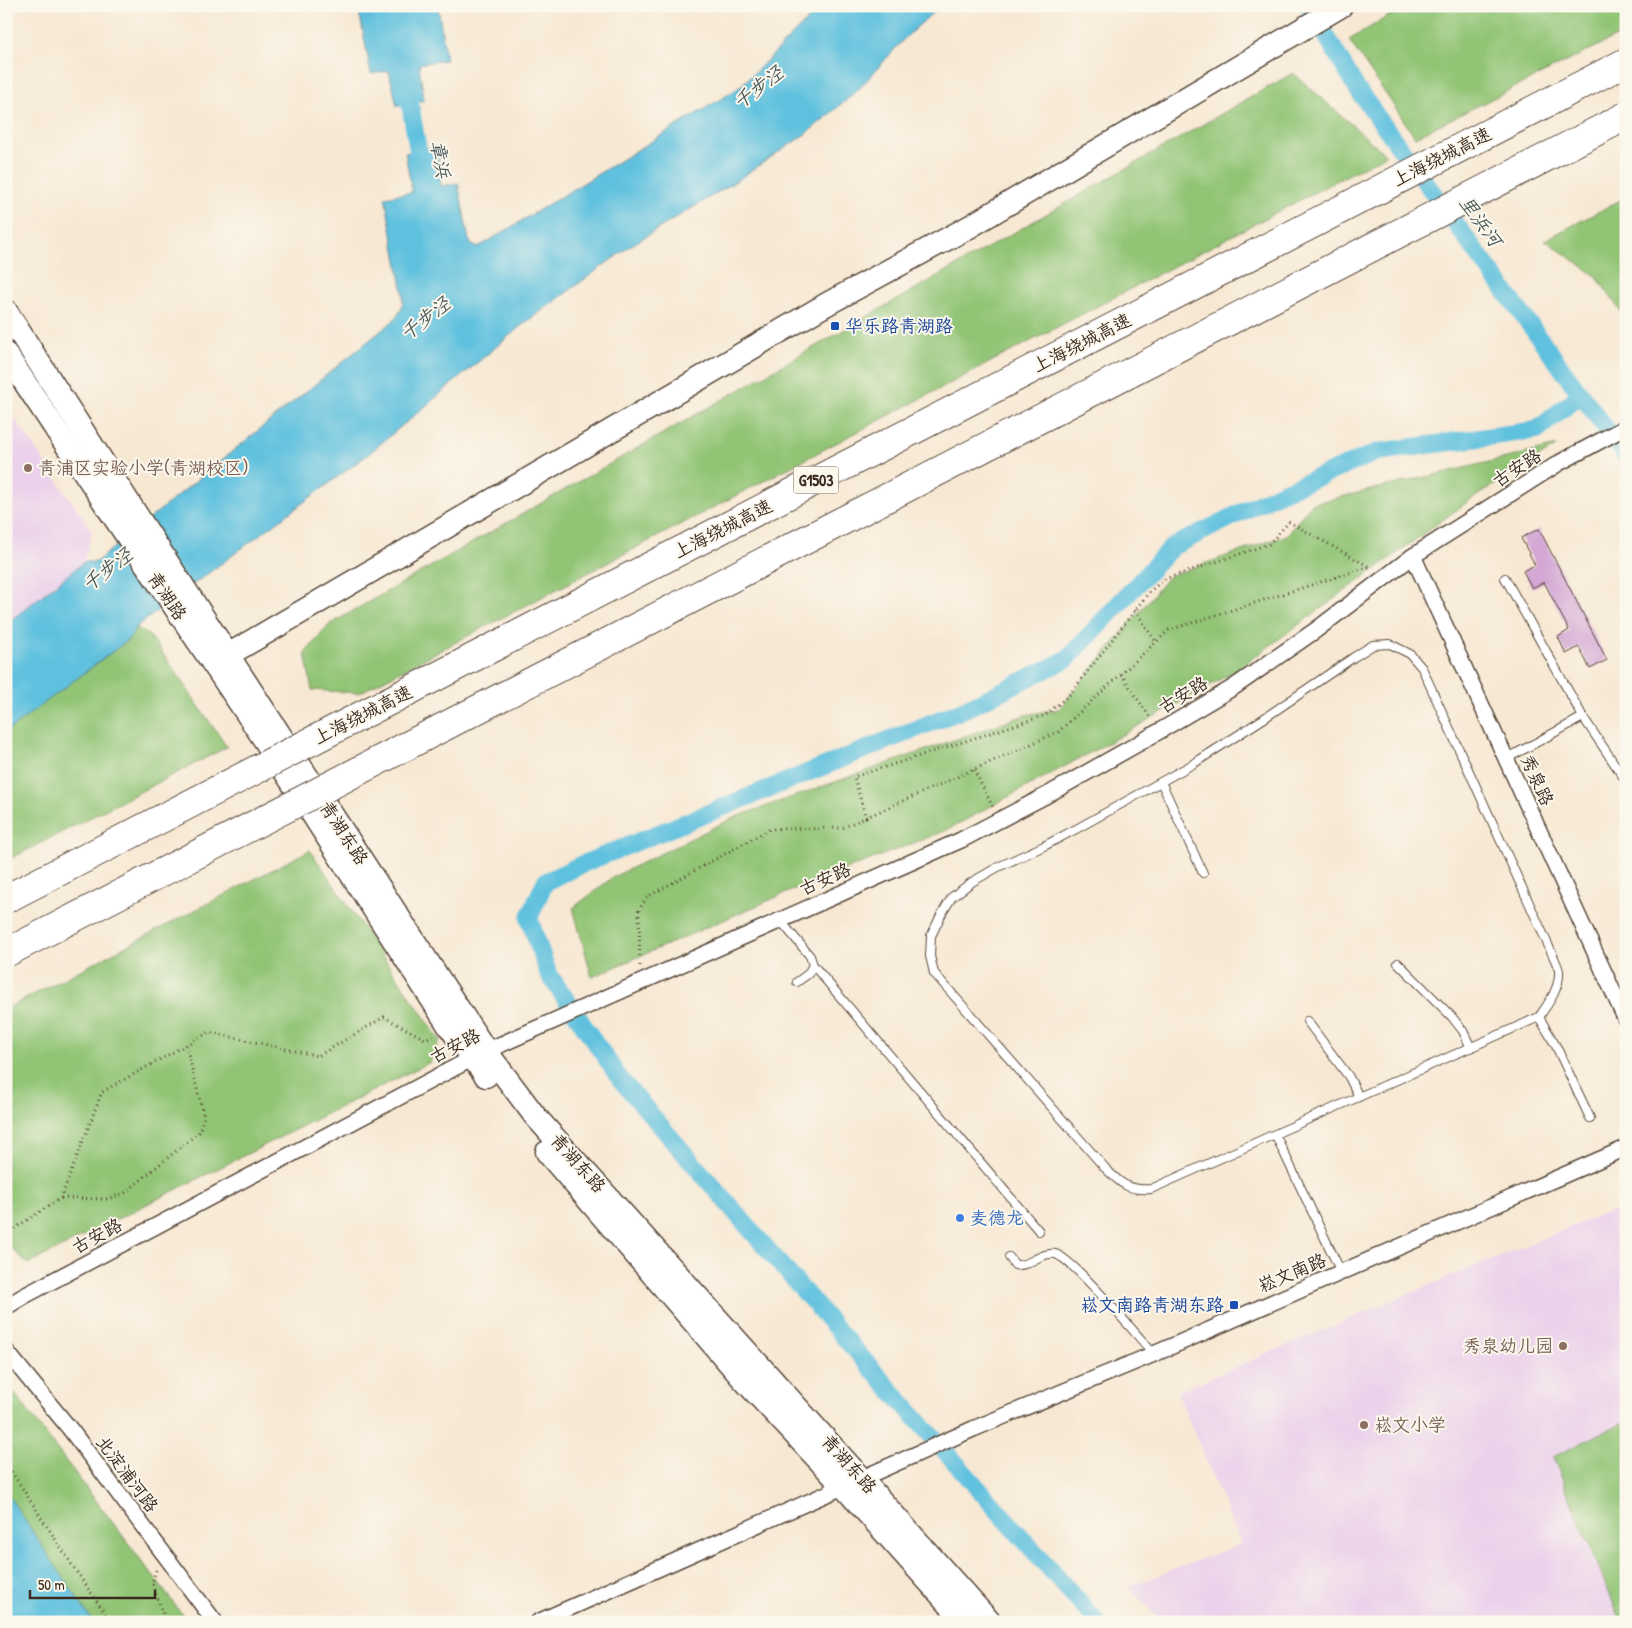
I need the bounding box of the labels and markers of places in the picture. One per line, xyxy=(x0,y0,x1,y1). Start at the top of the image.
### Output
place label: 华乐路青湖路 xyxy=(845,313,953,338)
marker: 华乐路青湖路 xyxy=(829,320,841,332)
place label: 青浦区实验小学(青湖校区) xyxy=(38,455,249,480)
marker: 青浦区实验小学(青湖校区) xyxy=(22,462,34,474)
place label: 麦德龙 xyxy=(970,1205,1024,1230)
marker: 麦德龙 xyxy=(954,1212,966,1224)
place label: 崧文南路青湖东路 xyxy=(1080,1292,1224,1317)
marker: 崧文南路青湖东路 xyxy=(1228,1299,1240,1311)
place label: 秀泉幼儿园 xyxy=(1463,1333,1553,1358)
marker: 秀泉幼儿园 xyxy=(1557,1340,1569,1352)
place label: 崧文小学 xyxy=(1374,1412,1446,1437)
marker: 崧文小学 xyxy=(1358,1419,1370,1431)

